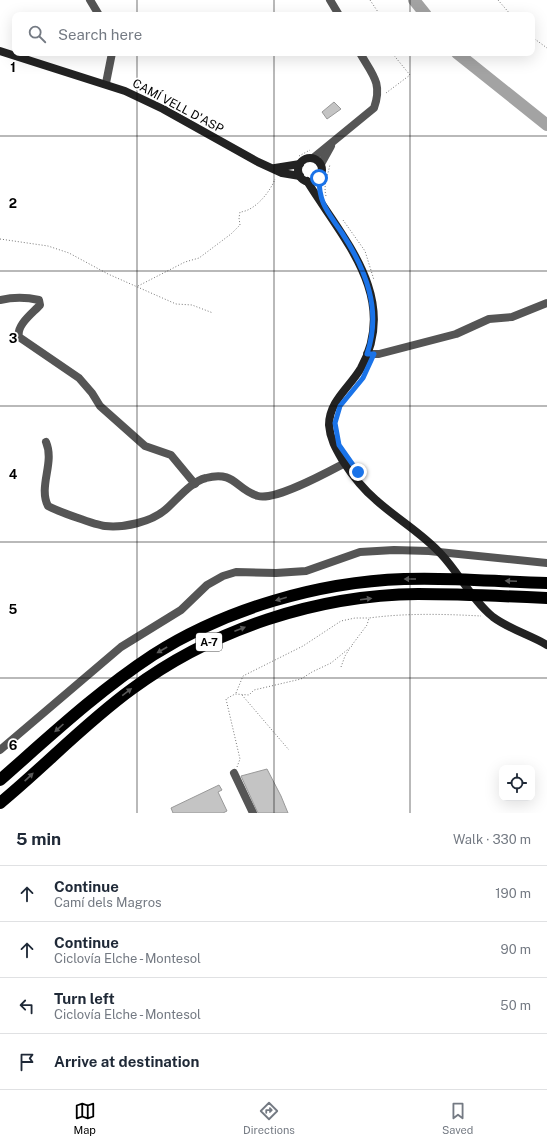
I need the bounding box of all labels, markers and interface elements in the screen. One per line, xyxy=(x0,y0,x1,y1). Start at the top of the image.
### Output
search box xyxy=(12,12,535,56)
icon: search xyxy=(26,23,48,45)
text: Search here xyxy=(58,26,142,43)
text: 1 xyxy=(10,60,16,75)
street label: CAMÍ VELL D'ASP xyxy=(130,76,226,136)
route start xyxy=(310,169,328,187)
text: 2 xyxy=(9,196,17,211)
text: 3 xyxy=(9,331,18,346)
route end xyxy=(349,463,367,481)
text: 4 xyxy=(9,467,18,482)
one-way arrow xyxy=(403,576,416,582)
one-way arrow xyxy=(505,578,517,585)
one-way arrow xyxy=(360,595,372,602)
one-way arrow xyxy=(275,596,287,602)
text: 5 xyxy=(9,602,18,617)
one-way arrow xyxy=(235,626,246,632)
road number: A-7 xyxy=(196,633,222,651)
one-way arrow xyxy=(156,646,168,653)
one-way arrow xyxy=(122,688,132,696)
one-way arrow xyxy=(54,723,63,732)
text: 6 xyxy=(9,738,18,753)
map controls xyxy=(499,765,535,801)
button: locate xyxy=(499,765,535,801)
one-way arrow xyxy=(24,773,34,782)
text: 5 min xyxy=(16,829,61,849)
text: Walk · 330 m xyxy=(453,832,531,847)
text: Continue xyxy=(54,878,119,895)
icon: ahead xyxy=(16,883,38,905)
text: 190 m xyxy=(495,886,531,901)
text: Camí dels Magros xyxy=(54,895,162,910)
text: Continue xyxy=(54,934,119,951)
icon: ahead xyxy=(16,939,38,961)
text: 90 m xyxy=(501,942,531,957)
text: Ciclovía Elche - Montesol xyxy=(54,951,201,966)
text: Turn left xyxy=(54,990,115,1007)
icon: left xyxy=(16,995,38,1017)
text: 50 m xyxy=(500,998,531,1013)
text: Ciclovía Elche - Montesol xyxy=(54,1007,201,1022)
icon: arrive xyxy=(16,1051,38,1073)
text: Arrive at destination xyxy=(54,1053,199,1070)
tab: Map xyxy=(74,1100,96,1136)
tab: Directions xyxy=(243,1100,295,1136)
tab: Saved xyxy=(442,1100,473,1136)

